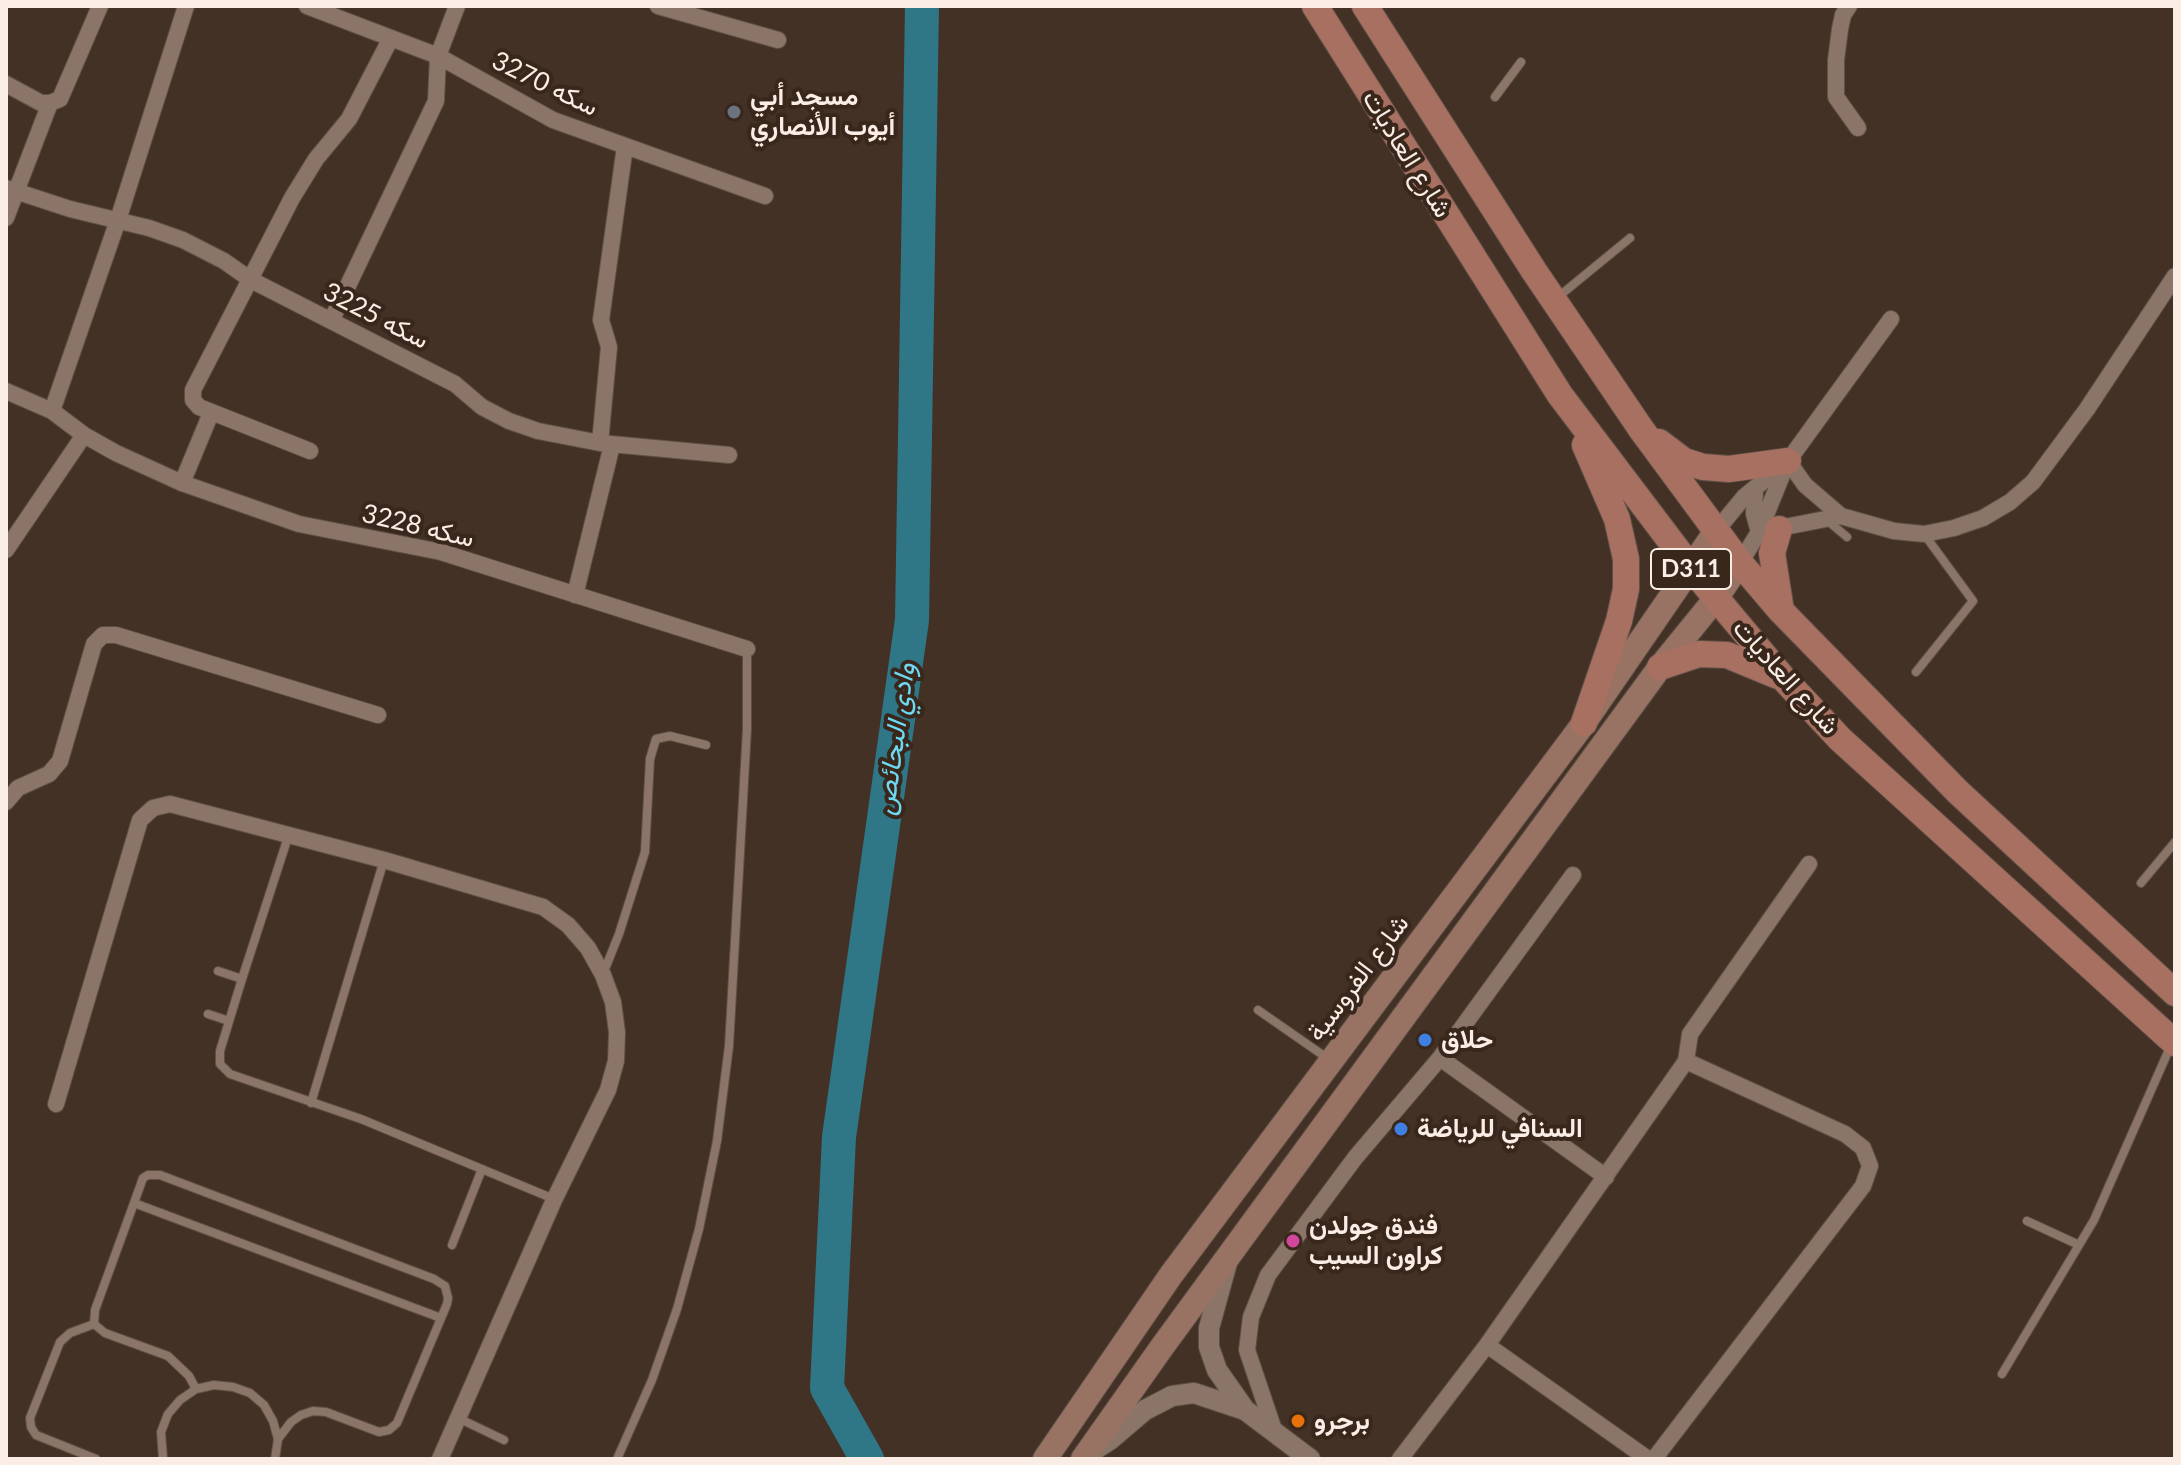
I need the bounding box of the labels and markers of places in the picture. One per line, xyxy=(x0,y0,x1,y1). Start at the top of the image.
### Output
place label: مسجد أبي أيوب الأنصاري xyxy=(750,81,895,142)
marker: مسجد أبي أيوب الأنصاري xyxy=(725,103,743,121)
place label: حلاق xyxy=(1441,1024,1493,1056)
marker: حلاق xyxy=(1416,1031,1434,1049)
place label: السنافي للرياضة xyxy=(1417,1113,1583,1145)
marker: السنافي للرياضة xyxy=(1392,1120,1410,1138)
place label: فندق جولدن كراون السيب xyxy=(1309,1210,1443,1272)
marker: فندق جولدن كراون السيب xyxy=(1284,1232,1302,1250)
place label: برجرو xyxy=(1314,1405,1370,1437)
marker: برجرو xyxy=(1289,1412,1307,1430)

